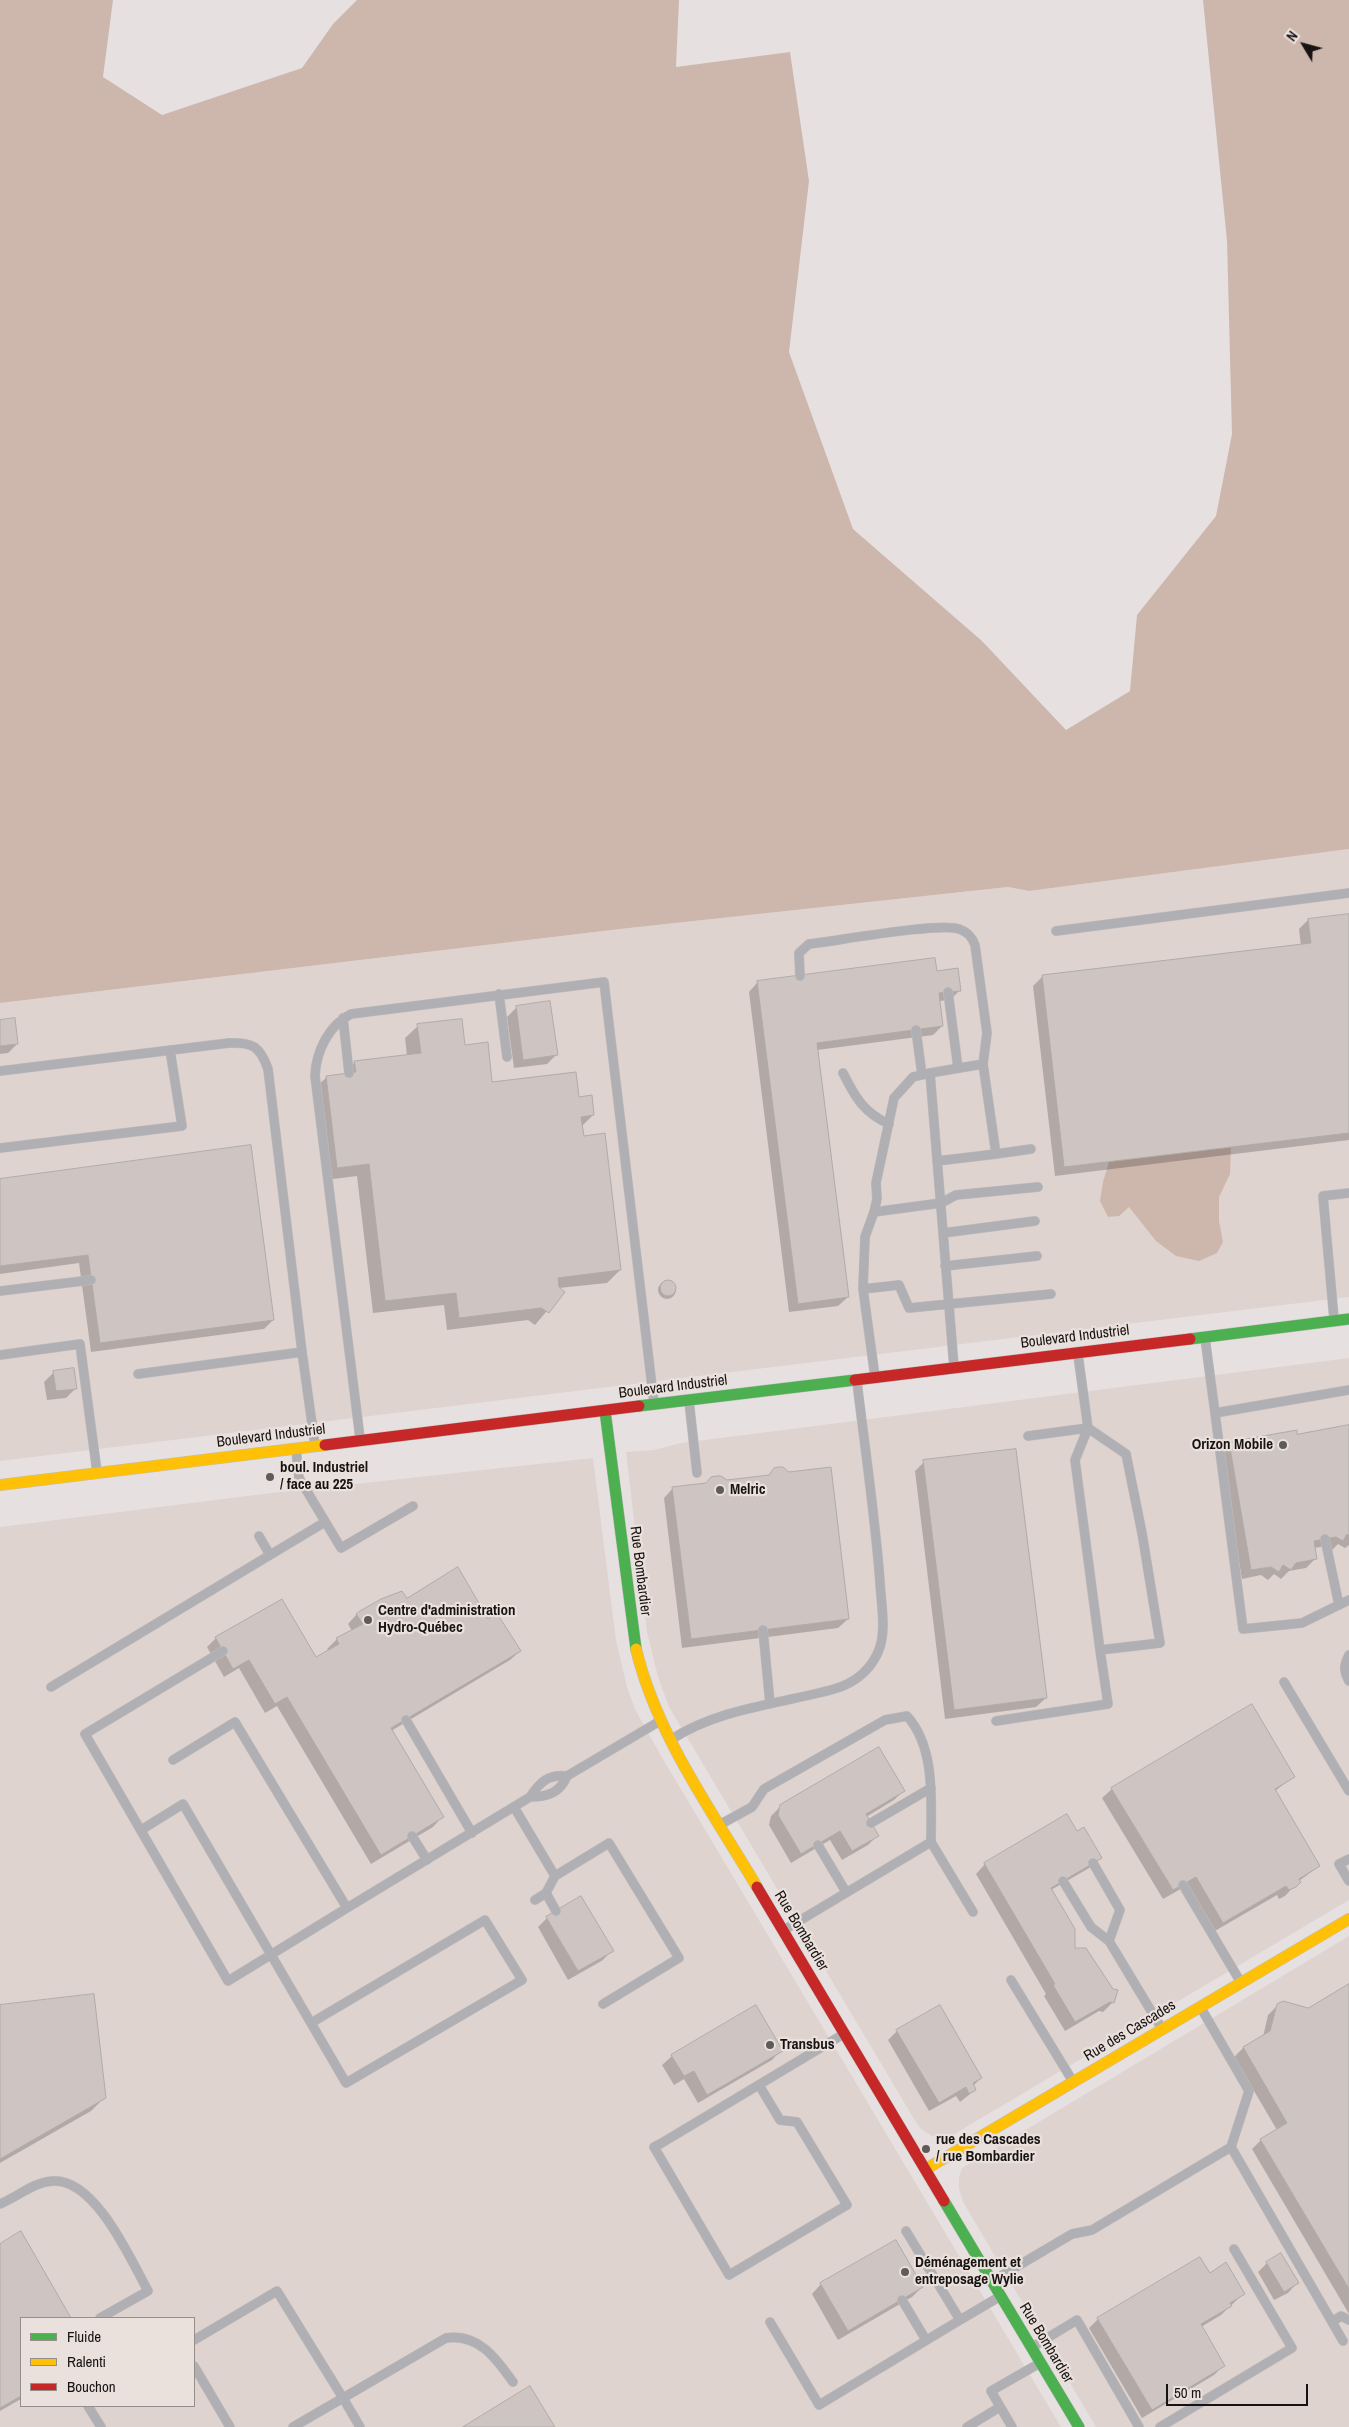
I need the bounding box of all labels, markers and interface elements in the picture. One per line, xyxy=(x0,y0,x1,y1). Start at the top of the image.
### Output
north arrow xyxy=(1279,20,1329,70)
text: N xyxy=(1282,27,1302,45)
street label: Boulevard Industriel xyxy=(1020,1321,1130,1353)
street label: Boulevard Industriel xyxy=(618,1371,728,1403)
street label: Boulevard Industriel xyxy=(216,1420,326,1452)
place label: Orizon Mobile xyxy=(1192,1436,1273,1454)
marker: Orizon Mobile xyxy=(1277,1439,1289,1451)
place label: boul. Industriel / face au 225 xyxy=(280,1459,368,1494)
marker: boul. Industriel / face au 225 xyxy=(264,1471,276,1483)
place label: Melric xyxy=(730,1481,766,1499)
marker: Melric xyxy=(714,1484,726,1496)
street label: Rue Bombardier xyxy=(626,1525,654,1617)
place label: Centre d'administration Hydro-Québec xyxy=(378,1602,516,1637)
marker: Centre d'administration Hydro-Québec xyxy=(362,1614,374,1626)
street label: Rue Bombardier xyxy=(770,1888,832,1974)
street label: Rue des Cascades xyxy=(1081,1997,1179,2065)
place label: Transbus xyxy=(780,2036,835,2054)
marker: Transbus xyxy=(764,2039,776,2051)
place label: rue des Cascades / rue Bombardier xyxy=(936,2131,1041,2166)
marker: rue des Cascades / rue Bombardier xyxy=(920,2143,932,2155)
place label: Déménagement et entreposage Wylie xyxy=(915,2254,1023,2289)
marker: Déménagement et entreposage Wylie xyxy=(899,2266,911,2278)
street label: Rue Bombardier xyxy=(1015,2300,1077,2386)
legend xyxy=(20,2317,195,2407)
text: Fluide xyxy=(67,2326,101,2347)
text: Ralenti xyxy=(67,2351,106,2372)
scale bar xyxy=(1169,2374,1312,2406)
text: Bouchon xyxy=(67,2376,116,2397)
text: 50 m xyxy=(1174,2382,1201,2403)

